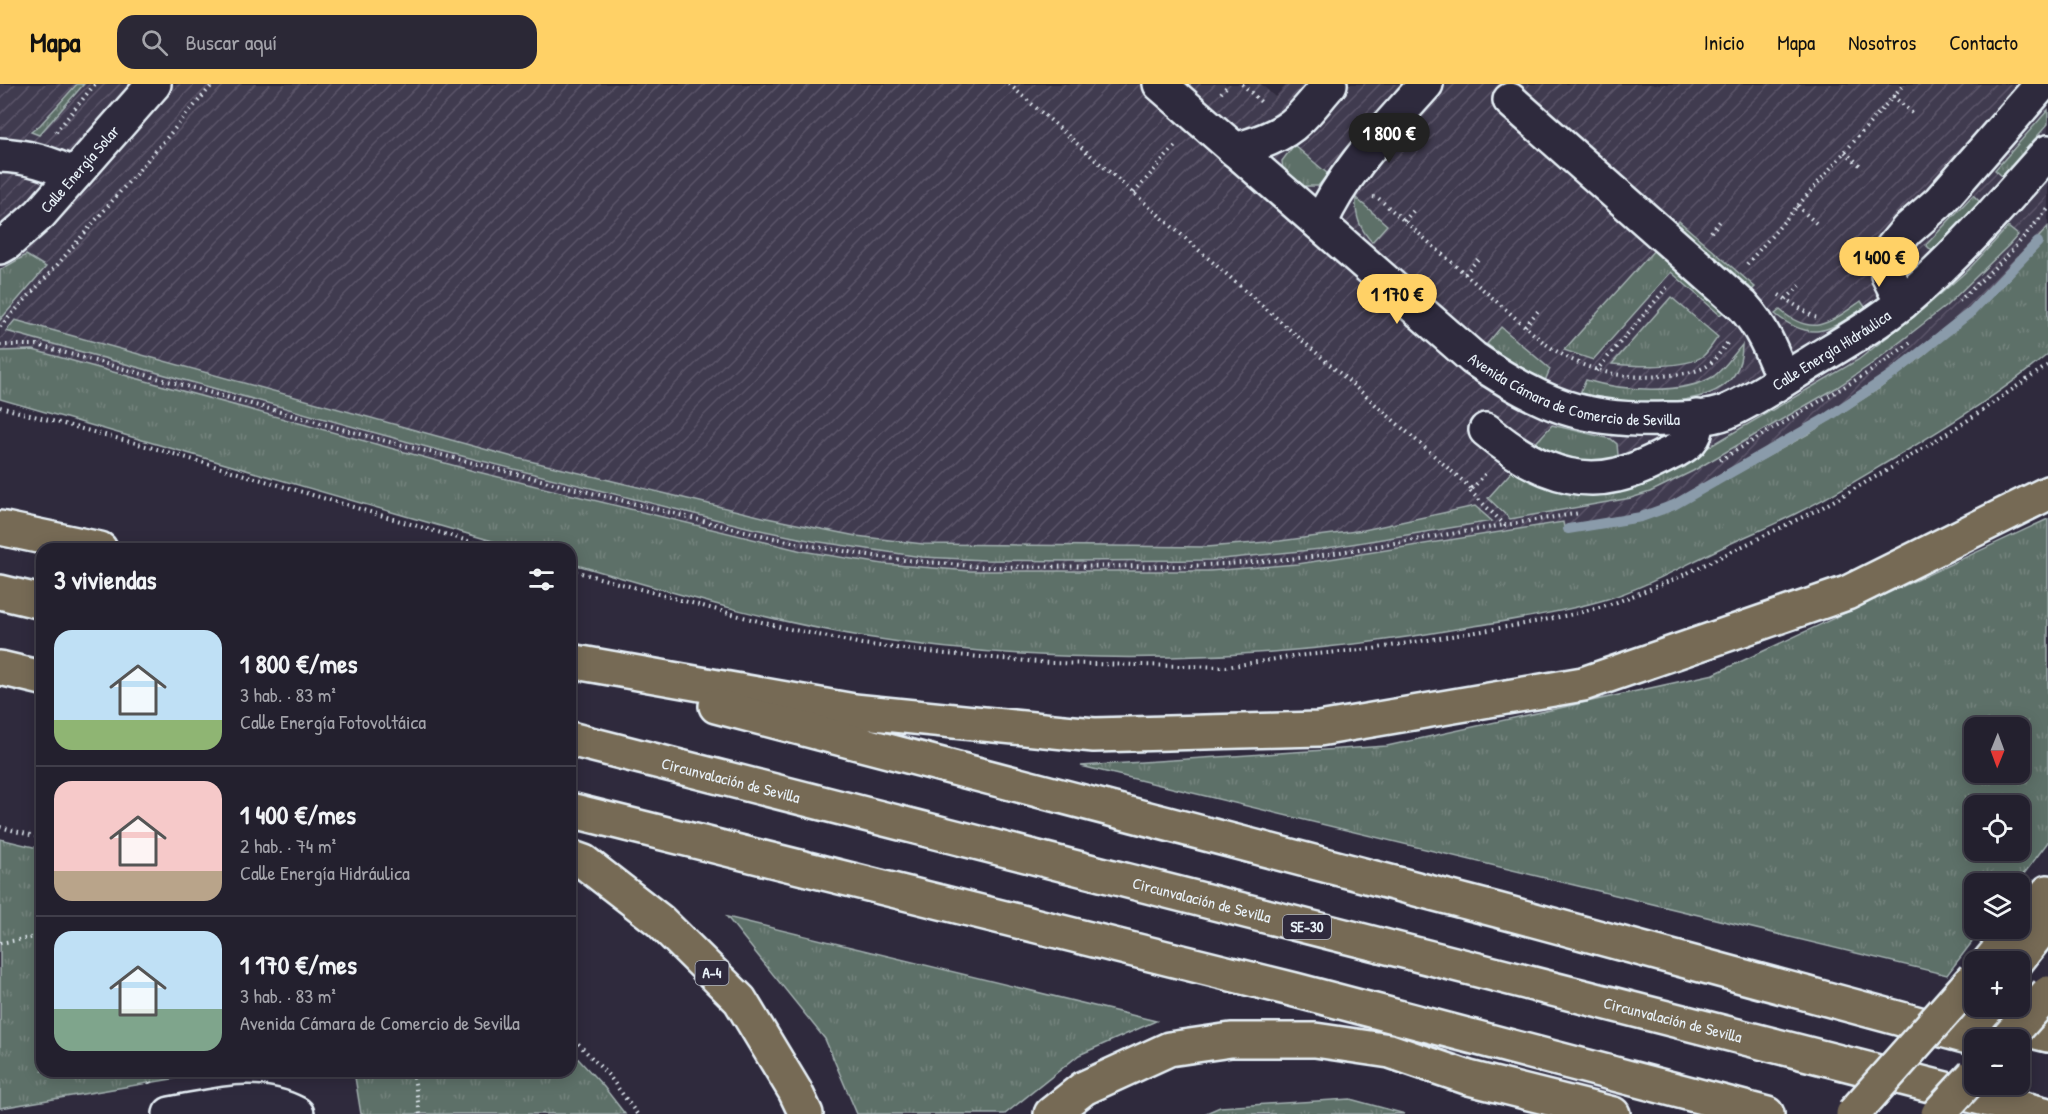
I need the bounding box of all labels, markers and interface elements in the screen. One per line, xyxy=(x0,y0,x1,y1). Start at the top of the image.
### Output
search box xyxy=(117,15,537,69)
text: Mapa xyxy=(30,23,81,61)
icon: search xyxy=(138,26,171,59)
text: Buscar aquí xyxy=(186,27,277,57)
text: Inicio xyxy=(1704,28,1744,57)
text: Mapa xyxy=(1777,28,1815,57)
text: Nosotros xyxy=(1848,28,1916,57)
text: Contacto xyxy=(1949,28,2018,57)
pin: 1 800 € xyxy=(1334,113,1444,164)
text: 1 800 € xyxy=(1363,119,1415,146)
street label: Calle Energía Solar xyxy=(35,120,124,218)
pin: 1 400 € xyxy=(1824,237,1934,288)
text: 1 400 € xyxy=(1853,243,1905,270)
pin: 1 170 € xyxy=(1342,274,1452,325)
text: 1 170 € xyxy=(1371,280,1423,307)
street label: Calle Energía Hidráulica xyxy=(1768,304,1895,395)
street label: Avenida Cámara de Comercio de Sevilla xyxy=(1464,347,1680,430)
text: 3 viviendas xyxy=(54,562,157,597)
icon: filters xyxy=(525,563,558,596)
text: 1 800 €/mes xyxy=(240,646,358,681)
icon: home xyxy=(102,654,174,726)
text: 3 hab. · 83 m² xyxy=(240,681,336,708)
text: Calle Energía Fotovoltáica xyxy=(240,708,426,735)
north arrow xyxy=(1964,717,2030,783)
map controls xyxy=(1964,717,2030,1095)
street label: Circunvalación de Sevilla xyxy=(659,752,802,808)
button: locate xyxy=(1964,795,2030,861)
text: 1 400 €/mes xyxy=(240,797,356,832)
icon: home xyxy=(102,805,174,877)
text: 2 hab. · 74 m² xyxy=(240,832,336,859)
text: Calle Energía Hidráulica xyxy=(240,859,410,886)
street label: Circunvalación de Sevilla xyxy=(1130,872,1273,928)
button: layers xyxy=(1964,873,2030,939)
road number: SE-30 xyxy=(1283,915,1331,939)
text: 1 170 €/mes xyxy=(240,947,357,982)
button: + xyxy=(1964,951,2030,1017)
icon: home xyxy=(102,955,174,1027)
road number: A-4 xyxy=(696,961,728,985)
text: 3 hab. · 83 m² xyxy=(240,982,336,1009)
street label: Circunvalación de Sevilla xyxy=(1601,991,1744,1048)
text: Avenida Cámara de Comercio de Sevilla xyxy=(240,1009,520,1036)
button: − xyxy=(1964,1029,2030,1095)

